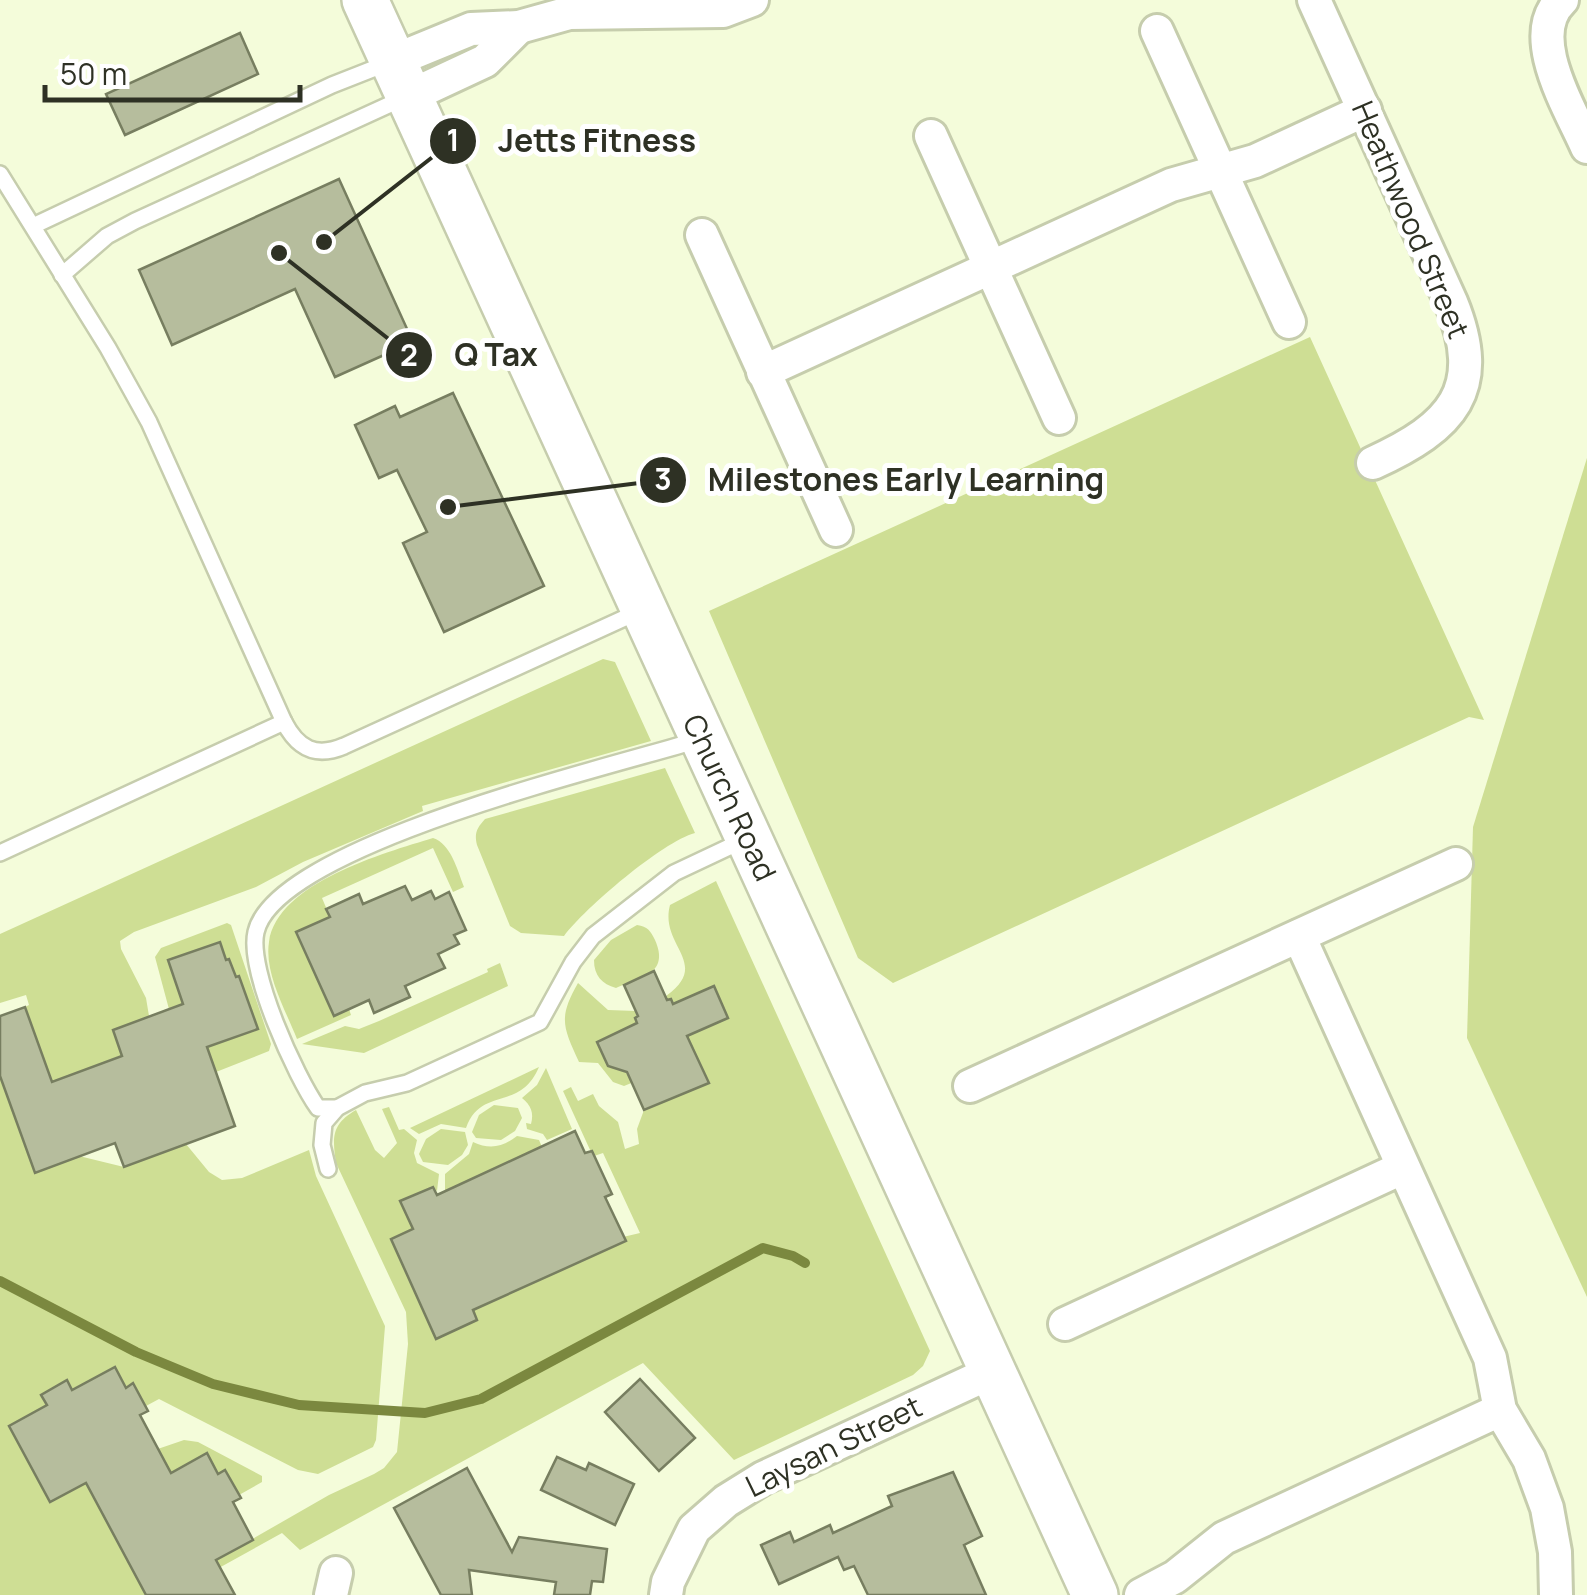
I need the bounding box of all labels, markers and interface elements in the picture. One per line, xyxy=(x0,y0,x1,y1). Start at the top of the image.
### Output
scale bar xyxy=(45,40,300,102)
text: 50 m xyxy=(60,53,127,94)
street label: Heathwood Street xyxy=(1343,94,1480,344)
callout: Jetts Fitness xyxy=(428,110,716,172)
text: Jetts Fitness xyxy=(498,118,696,162)
text: 1 xyxy=(446,119,460,160)
callout: Q Tax xyxy=(384,324,558,386)
text: Q Tax xyxy=(454,332,538,376)
text: 2 xyxy=(400,334,418,375)
callout: Milestones Early Learning xyxy=(638,449,1124,511)
text: Milestones Early Learning xyxy=(708,457,1104,501)
text: 3 xyxy=(654,458,672,499)
street label: Church Road xyxy=(674,708,787,887)
street label: Laysan Street xyxy=(738,1385,928,1506)

